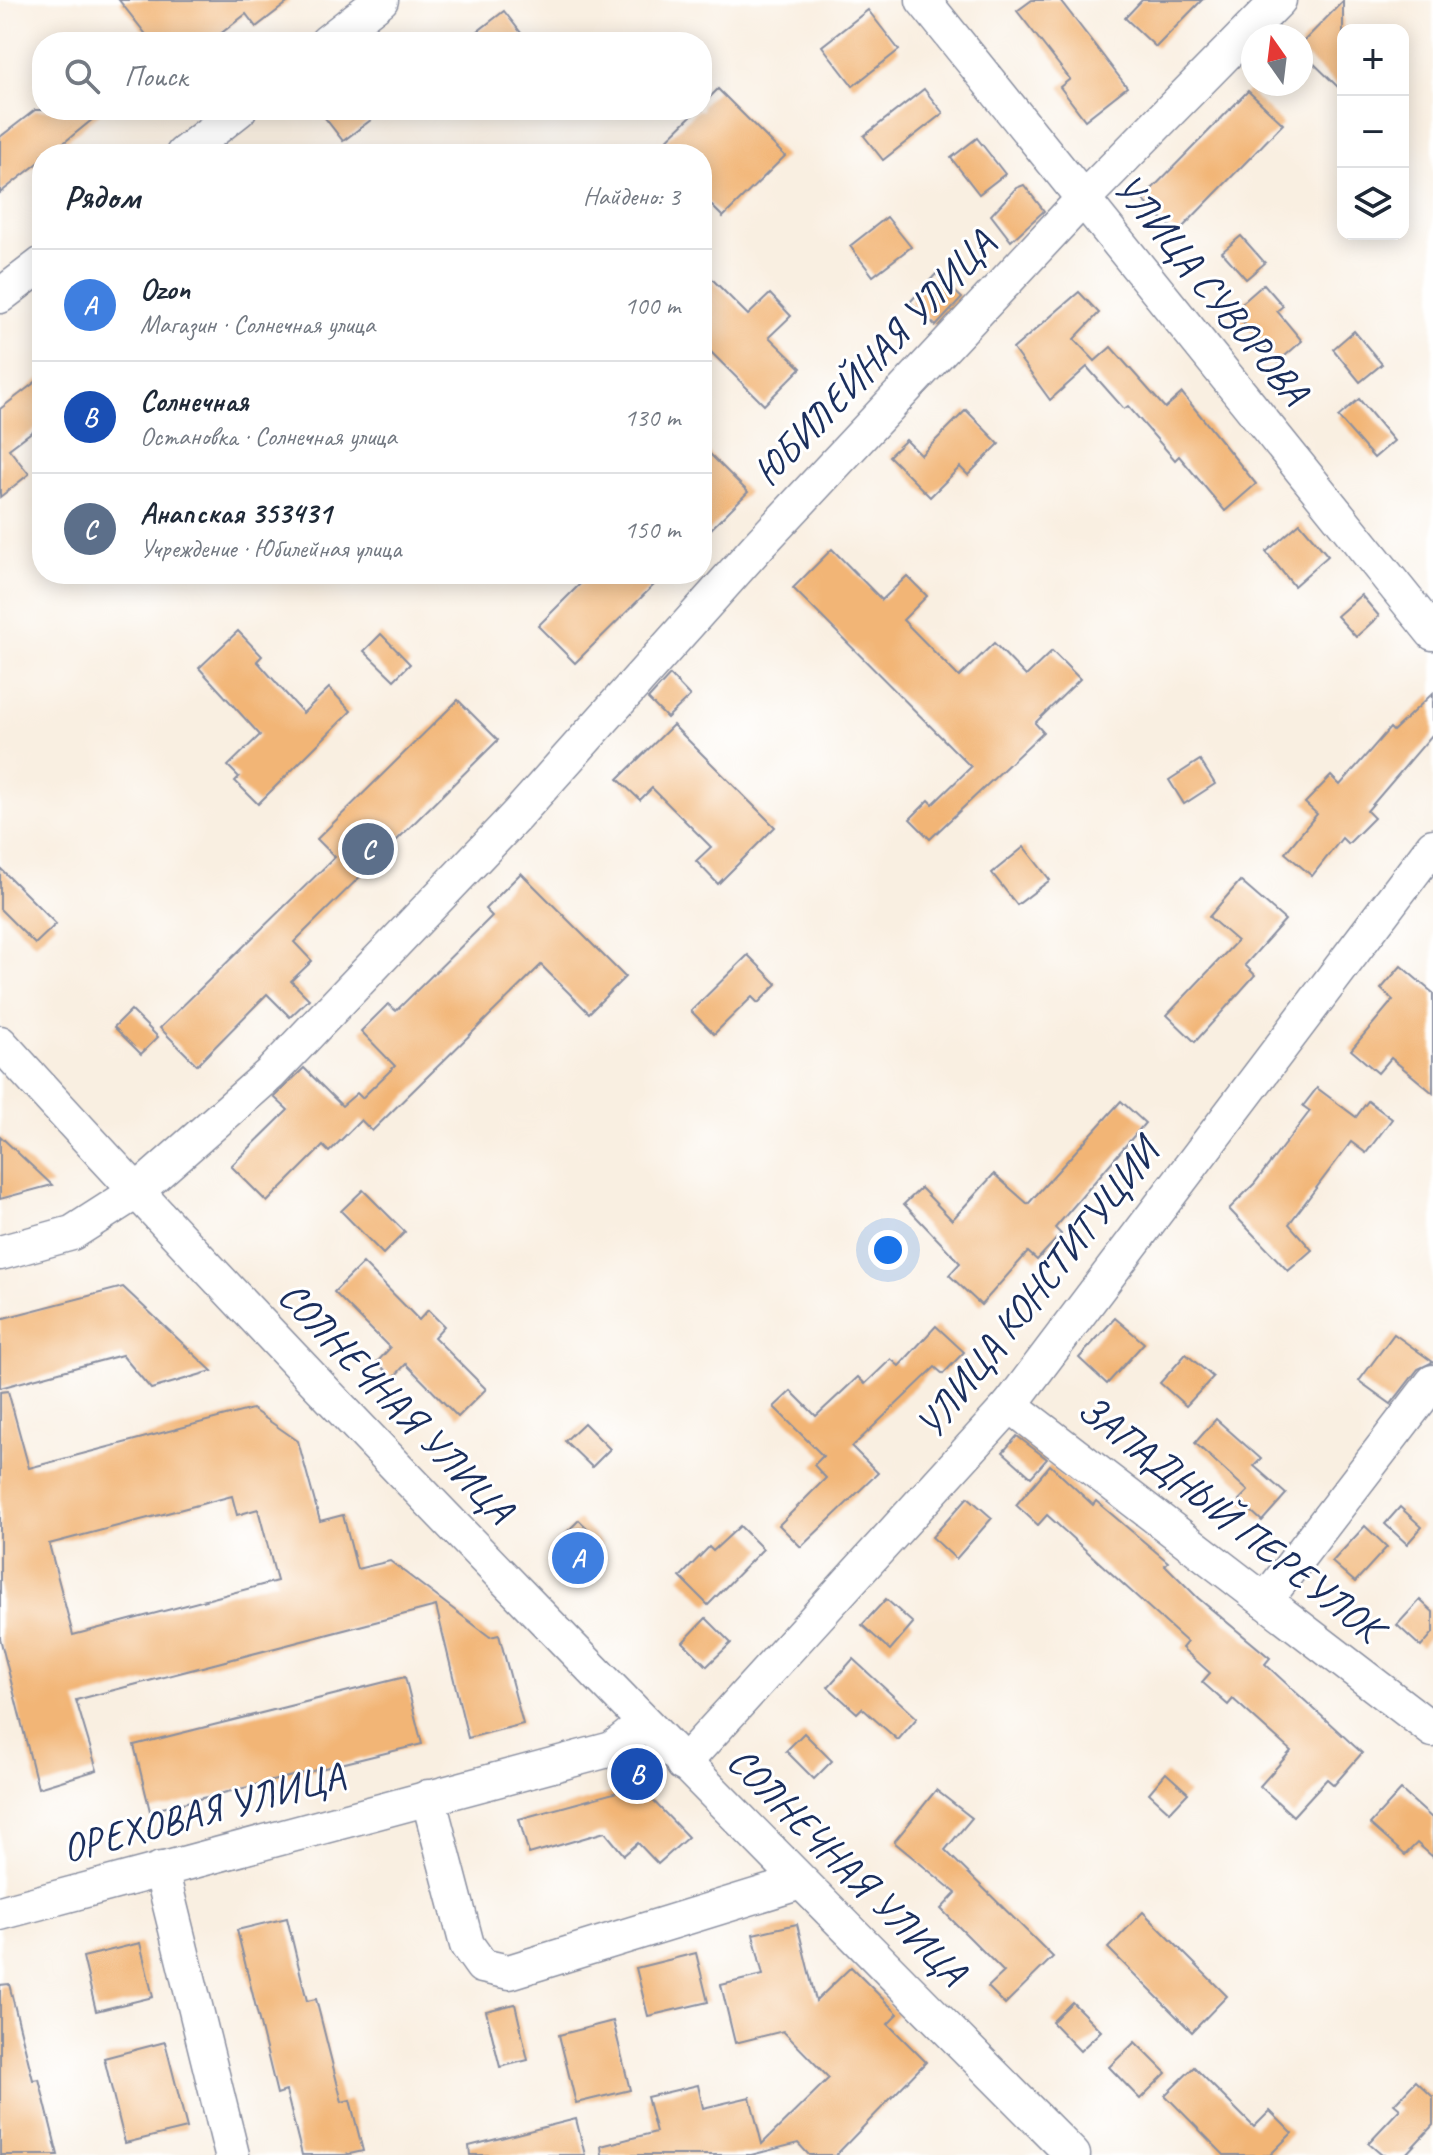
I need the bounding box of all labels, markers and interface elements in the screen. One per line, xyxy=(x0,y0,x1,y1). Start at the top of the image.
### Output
north arrow xyxy=(1241,24,1313,96)
map controls xyxy=(1337,24,1409,240)
button: + xyxy=(1337,24,1409,96)
search box xyxy=(32,32,712,120)
icon: search xyxy=(60,54,104,98)
text: Поиск xyxy=(124,57,187,95)
button: − xyxy=(1337,96,1409,168)
street label: УЛИЦА СУВОРОВА xyxy=(1103,163,1321,416)
button: layers xyxy=(1337,168,1409,240)
text: Рядом xyxy=(64,175,140,218)
text: Найдено: 3 xyxy=(583,180,680,213)
street label: ЮБИЛЕЙНАЯ УЛИЦА xyxy=(743,219,1006,496)
text: Ozon xyxy=(140,270,190,308)
text: A xyxy=(83,289,97,322)
text: 100 m xyxy=(624,289,680,322)
text: Магазин · Солнечная улица xyxy=(140,308,375,341)
text: Солнечная xyxy=(140,382,248,420)
text: B xyxy=(83,401,97,434)
text: 130 m xyxy=(624,401,680,434)
text: Остановка · Солнечная улица xyxy=(140,420,397,453)
text: Анапская 353431 xyxy=(140,494,331,532)
text: C xyxy=(84,513,96,546)
text: 150 m xyxy=(624,513,680,546)
text: Учреждение · Юбилейная улица xyxy=(140,532,401,565)
pin: C xyxy=(342,819,394,879)
street label: УЛИЦА КОНСТИТУЦИИ xyxy=(905,1124,1173,1448)
your location xyxy=(868,1230,908,1270)
street label: СОЛНЕЧНАЯ УЛИЦА xyxy=(268,1271,526,1535)
street label: ЗАПАДНЫЙ ПЕРЕУЛОК xyxy=(1068,1384,1399,1657)
pin: A xyxy=(552,1528,604,1588)
street label: СОЛНЕЧНАЯ УЛИЦА xyxy=(717,1736,978,1997)
pin: B xyxy=(611,1744,663,1804)
street label: ОРЕХОВАЯ УЛИЦА xyxy=(57,1750,350,1874)

